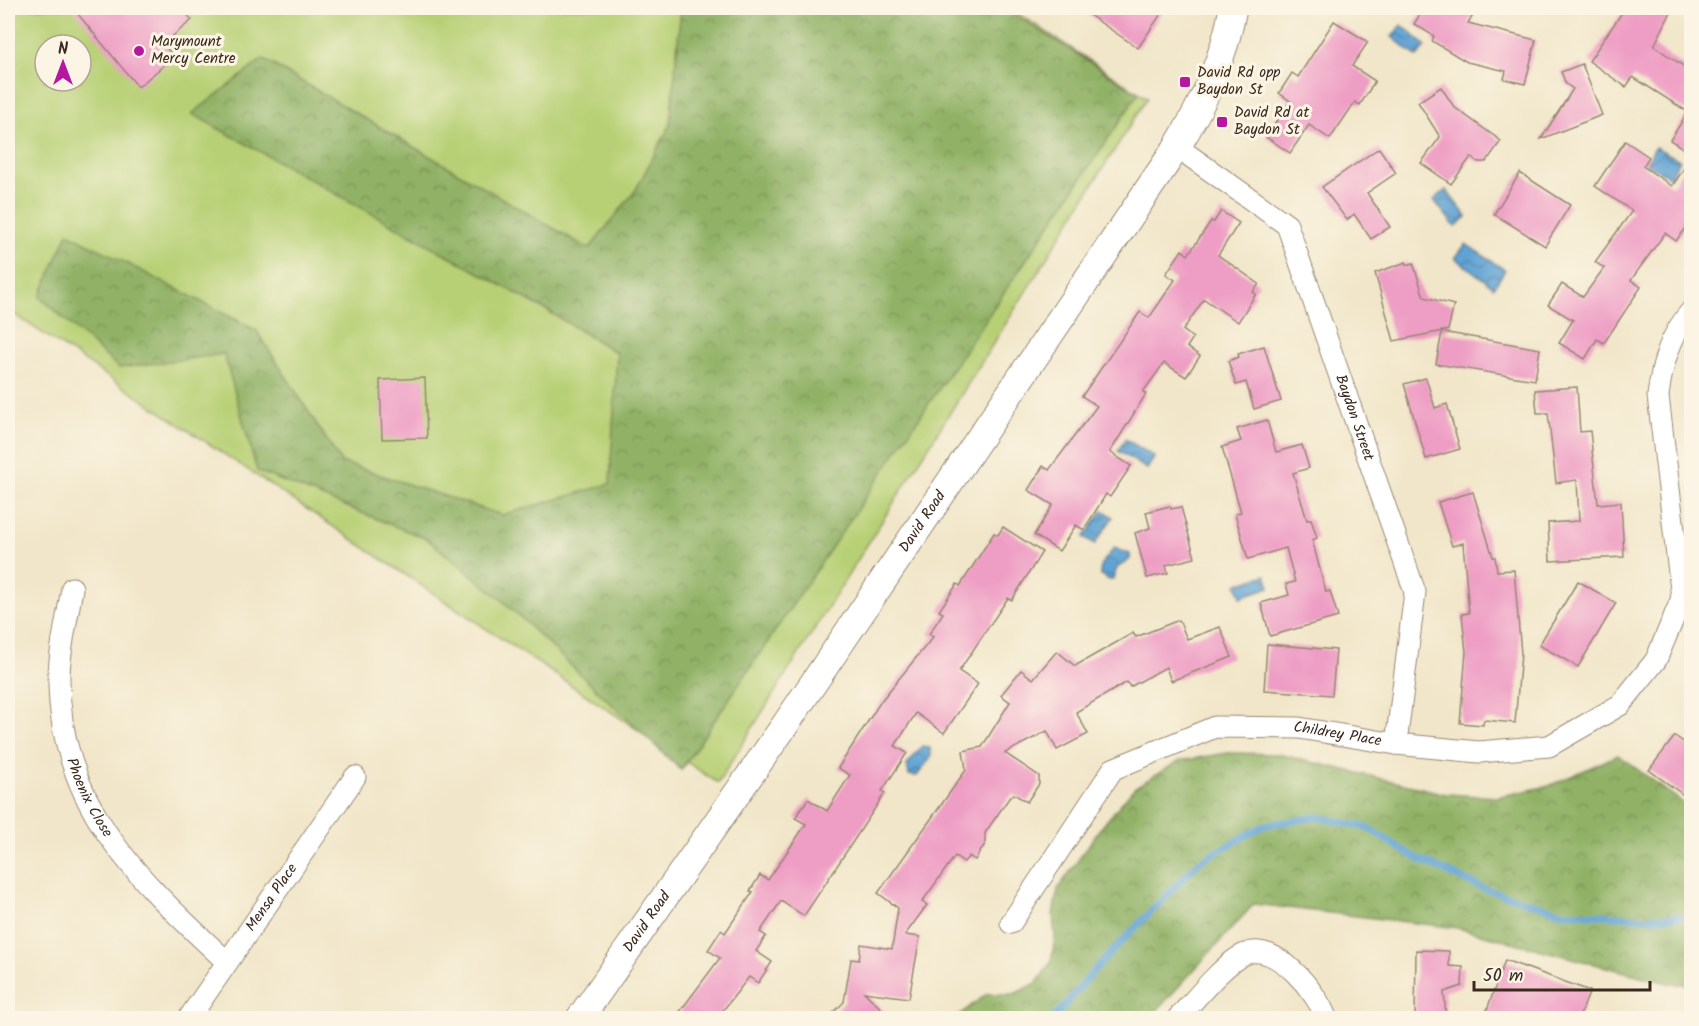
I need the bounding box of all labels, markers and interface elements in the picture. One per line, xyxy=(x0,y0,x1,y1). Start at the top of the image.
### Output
place label: Marymount Mercy Centre xyxy=(151,30,236,71)
north arrow xyxy=(33,33,93,93)
text: N xyxy=(58,37,68,62)
marker: Marymount Mercy Centre xyxy=(132,44,146,58)
place label: David Rd opp Baydon St xyxy=(1197,61,1281,102)
marker: David Rd opp Baydon St xyxy=(1178,75,1192,89)
place label: David Rd at Baydon St xyxy=(1234,101,1309,142)
marker: David Rd at Baydon St xyxy=(1215,115,1229,129)
street label: Baydon Street xyxy=(1328,371,1380,464)
street label: David Road xyxy=(893,486,953,558)
street label: Childrey Place xyxy=(1293,716,1384,753)
street label: Phoenix Close xyxy=(59,755,119,843)
street label: Mensa Place xyxy=(240,858,304,937)
street label: David Road xyxy=(617,886,677,958)
scale bar xyxy=(1474,954,1650,992)
text: 50 m xyxy=(1483,962,1523,991)

